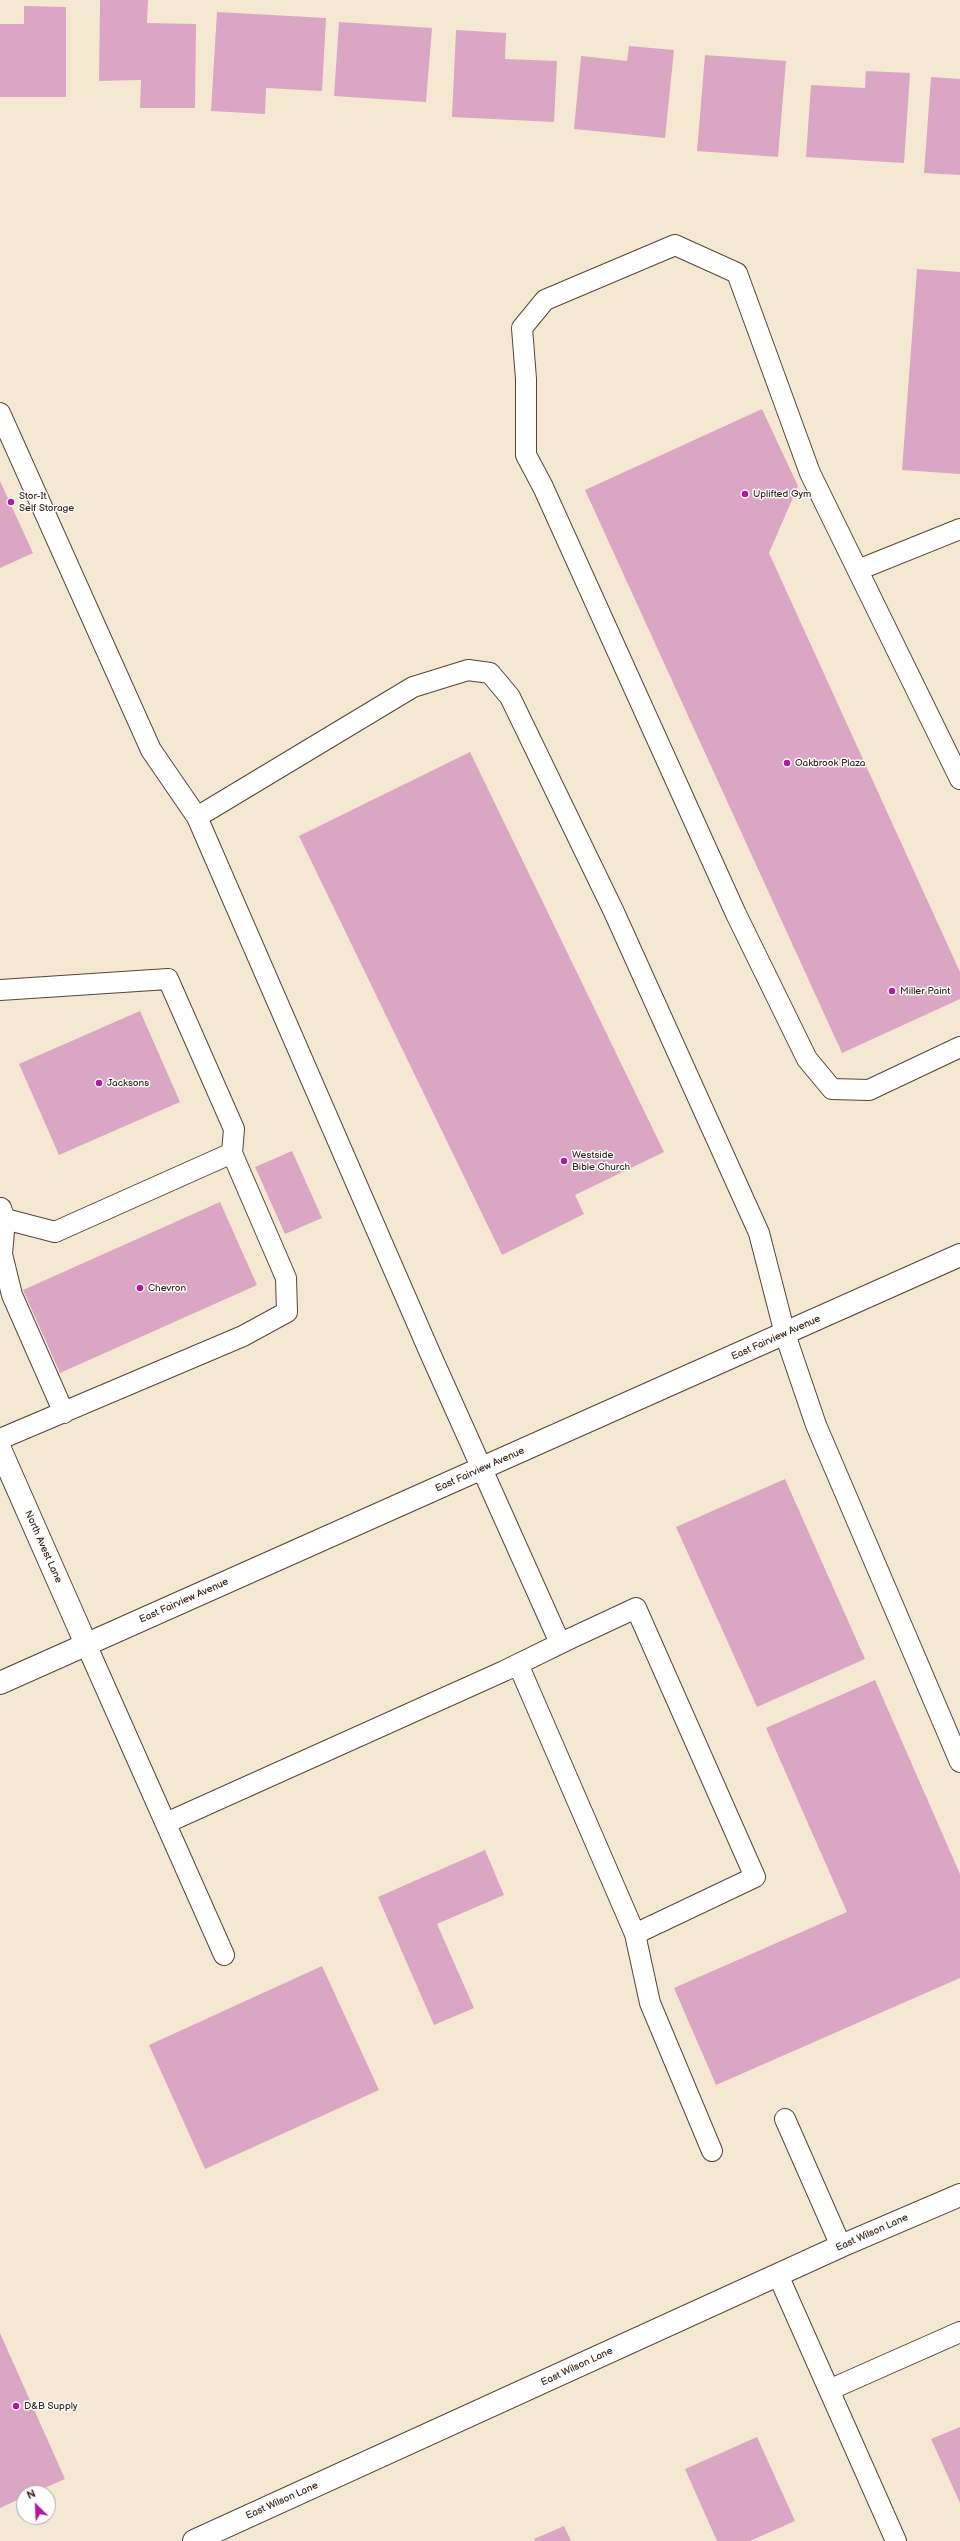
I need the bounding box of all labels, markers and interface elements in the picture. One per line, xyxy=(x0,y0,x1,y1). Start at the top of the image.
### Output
place label: Uplifted Gym xyxy=(753,488,811,500)
marker: Uplifted Gym xyxy=(740,489,750,499)
place label: Stor-It Self Storage xyxy=(19,490,74,514)
marker: Stor-It Self Storage xyxy=(6,497,16,507)
place label: Oakbrook Plaza xyxy=(795,757,865,769)
marker: Oakbrook Plaza xyxy=(782,758,792,768)
place label: Miller Paint xyxy=(900,985,950,997)
marker: Miller Paint xyxy=(887,986,897,996)
place label: Jacksons xyxy=(107,1077,149,1089)
marker: Jacksons xyxy=(94,1078,104,1088)
place label: Westside Bible Church xyxy=(572,1149,630,1172)
marker: Westside Bible Church xyxy=(559,1156,569,1166)
place label: Chevron xyxy=(148,1282,186,1294)
marker: Chevron xyxy=(135,1283,145,1293)
street label: East Fairview Avenue xyxy=(730,1313,822,1363)
street label: East Fairview Avenue xyxy=(434,1445,526,1495)
street label: North Avest Lane xyxy=(22,1509,64,1585)
street label: East Fairview Avenue xyxy=(138,1576,230,1626)
street label: East Wilson Lane xyxy=(834,2212,910,2254)
street label: East Wilson Lane xyxy=(539,2345,615,2389)
place label: D&B Supply xyxy=(24,2400,77,2412)
marker: D&B Supply xyxy=(11,2401,21,2411)
street label: East Wilson Lane xyxy=(244,2480,320,2522)
north arrow xyxy=(16,2485,56,2525)
text: N xyxy=(25,2487,38,2502)

